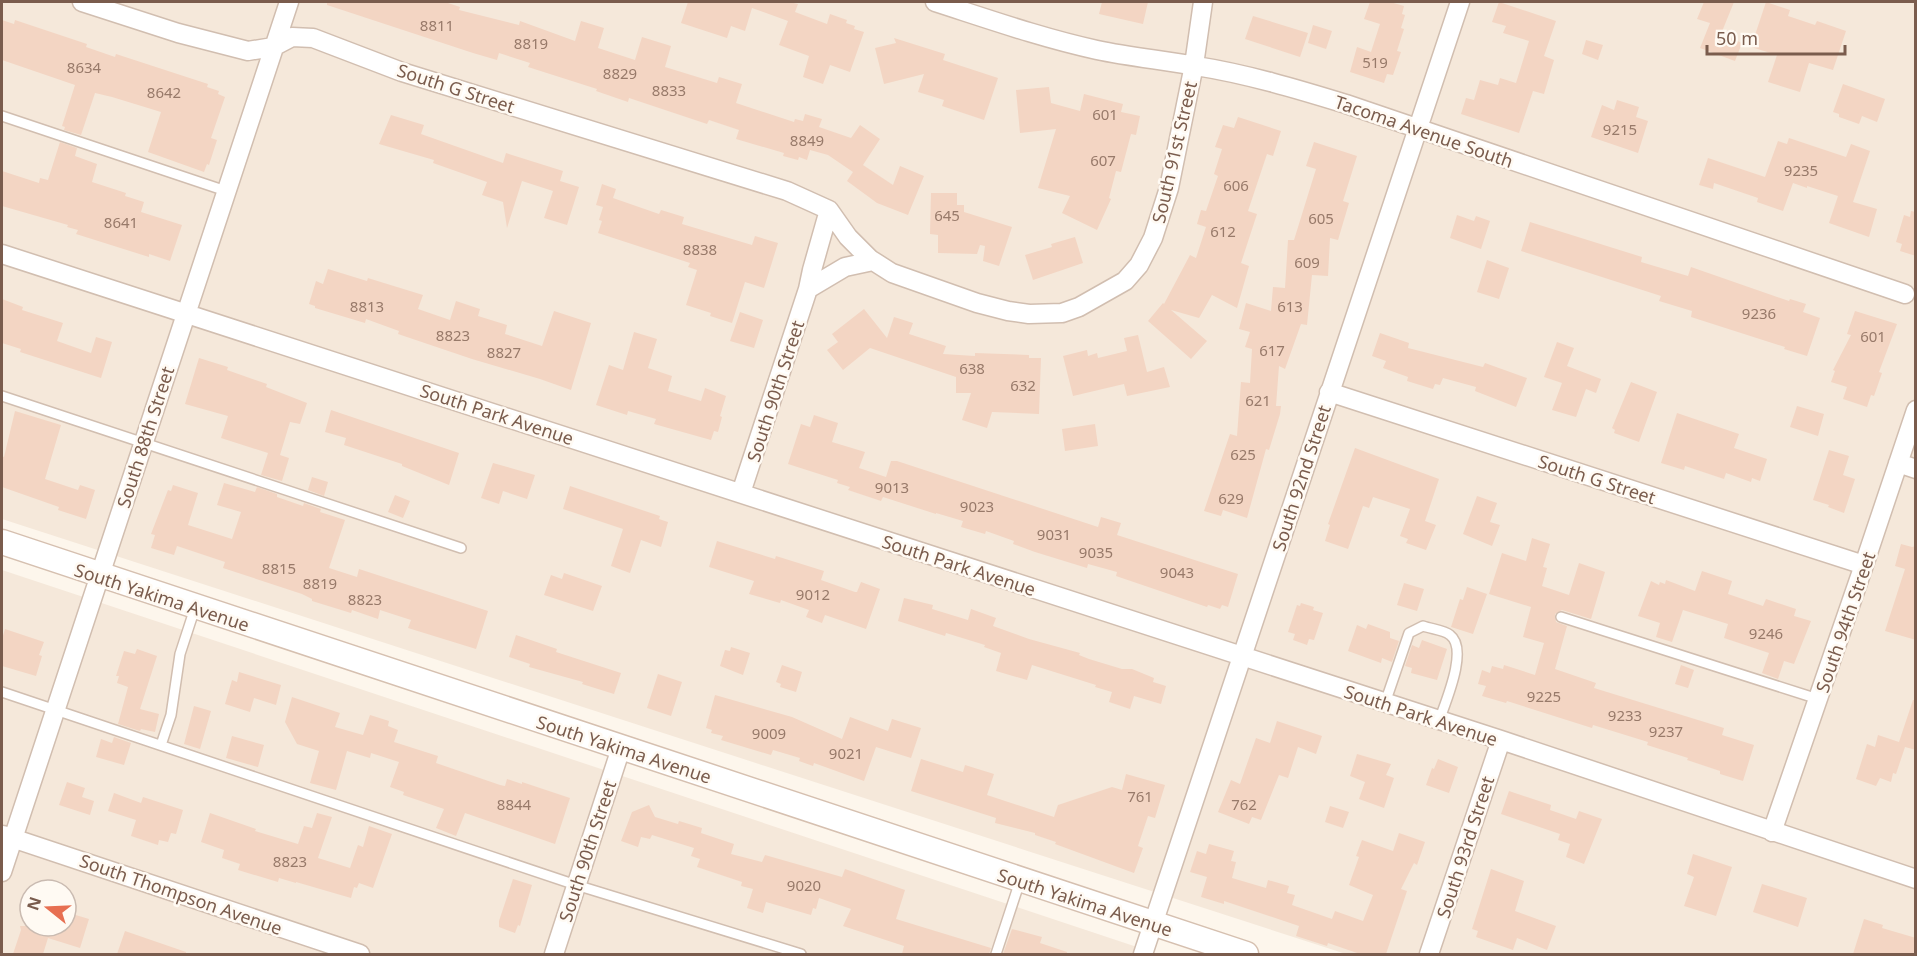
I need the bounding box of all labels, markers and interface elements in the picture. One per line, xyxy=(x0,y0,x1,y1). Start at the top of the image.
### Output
house number: 8811 xyxy=(420,15,454,35)
scale bar xyxy=(1707,18,1845,56)
text: 50 m xyxy=(1716,26,1758,50)
house number: 8819 xyxy=(514,33,548,53)
house number: 519 xyxy=(1362,52,1388,72)
house number: 8634 xyxy=(67,57,102,77)
street label: South G Street xyxy=(394,58,518,118)
house number: 8829 xyxy=(603,63,637,83)
street label: South 91st Street xyxy=(1146,78,1202,225)
house number: 8833 xyxy=(652,80,686,100)
house number: 8642 xyxy=(147,82,181,102)
street label: Tacoma Avenue South xyxy=(1332,89,1516,173)
house number: 601 xyxy=(1092,104,1118,124)
house number: 9215 xyxy=(1603,119,1637,139)
house number: 8849 xyxy=(790,130,824,150)
house number: 607 xyxy=(1090,150,1116,170)
house number: 9235 xyxy=(1784,160,1818,180)
house number: 606 xyxy=(1223,175,1249,195)
house number: 645 xyxy=(934,205,960,225)
house number: 605 xyxy=(1308,208,1334,228)
house number: 8641 xyxy=(104,212,138,232)
house number: 612 xyxy=(1210,221,1236,241)
house number: 8838 xyxy=(683,239,717,259)
house number: 609 xyxy=(1294,252,1320,272)
house number: 8813 xyxy=(350,296,384,316)
house number: 613 xyxy=(1277,296,1303,316)
house number: 9236 xyxy=(1742,303,1776,323)
street label: South 90th Street xyxy=(741,317,809,465)
house number: 8823 xyxy=(436,325,470,345)
house number: 601 xyxy=(1860,326,1886,346)
house number: 617 xyxy=(1259,340,1285,360)
house number: 8827 xyxy=(487,342,521,362)
house number: 638 xyxy=(959,358,985,378)
street label: South 88th Street xyxy=(111,363,179,511)
house number: 632 xyxy=(1010,375,1036,395)
street label: South Park Avenue xyxy=(417,378,577,450)
house number: 621 xyxy=(1245,390,1271,410)
street label: South 92nd Street xyxy=(1266,402,1336,554)
house number: 625 xyxy=(1230,444,1256,464)
street label: South G Street xyxy=(1535,449,1659,509)
house number: 9013 xyxy=(875,477,909,497)
house number: 629 xyxy=(1218,488,1244,508)
house number: 9023 xyxy=(960,496,994,516)
house number: 9031 xyxy=(1037,524,1071,544)
street label: South Park Avenue xyxy=(879,529,1039,601)
house number: 9035 xyxy=(1079,542,1113,562)
street label: South 94th Street xyxy=(1810,548,1880,696)
street label: South Yakima Avenue xyxy=(71,557,253,637)
house number: 8815 xyxy=(262,558,296,578)
house number: 9043 xyxy=(1160,562,1194,582)
house number: 8819 xyxy=(303,573,337,593)
house number: 9012 xyxy=(796,584,830,604)
house number: 8823 xyxy=(348,589,382,609)
house number: 9246 xyxy=(1749,623,1783,643)
street label: South Park Avenue xyxy=(1341,679,1501,751)
house number: 9225 xyxy=(1527,686,1561,706)
house number: 9233 xyxy=(1608,705,1642,725)
street label: South Yakima Avenue xyxy=(533,709,715,789)
house number: 9237 xyxy=(1649,721,1683,741)
house number: 9009 xyxy=(752,723,786,743)
house number: 9021 xyxy=(829,743,863,763)
street label: South 93rd Street xyxy=(1431,773,1499,921)
street label: South 90th Street xyxy=(553,777,621,925)
house number: 761 xyxy=(1127,786,1153,806)
house number: 8844 xyxy=(497,794,532,814)
house number: 762 xyxy=(1231,794,1257,814)
street label: South Thompson Avenue xyxy=(77,848,285,940)
house number: 8823 xyxy=(273,851,307,871)
street label: South Yakima Avenue xyxy=(994,862,1176,942)
house number: 9020 xyxy=(787,875,821,895)
north arrow xyxy=(18,878,78,938)
text: N xyxy=(21,894,46,913)

